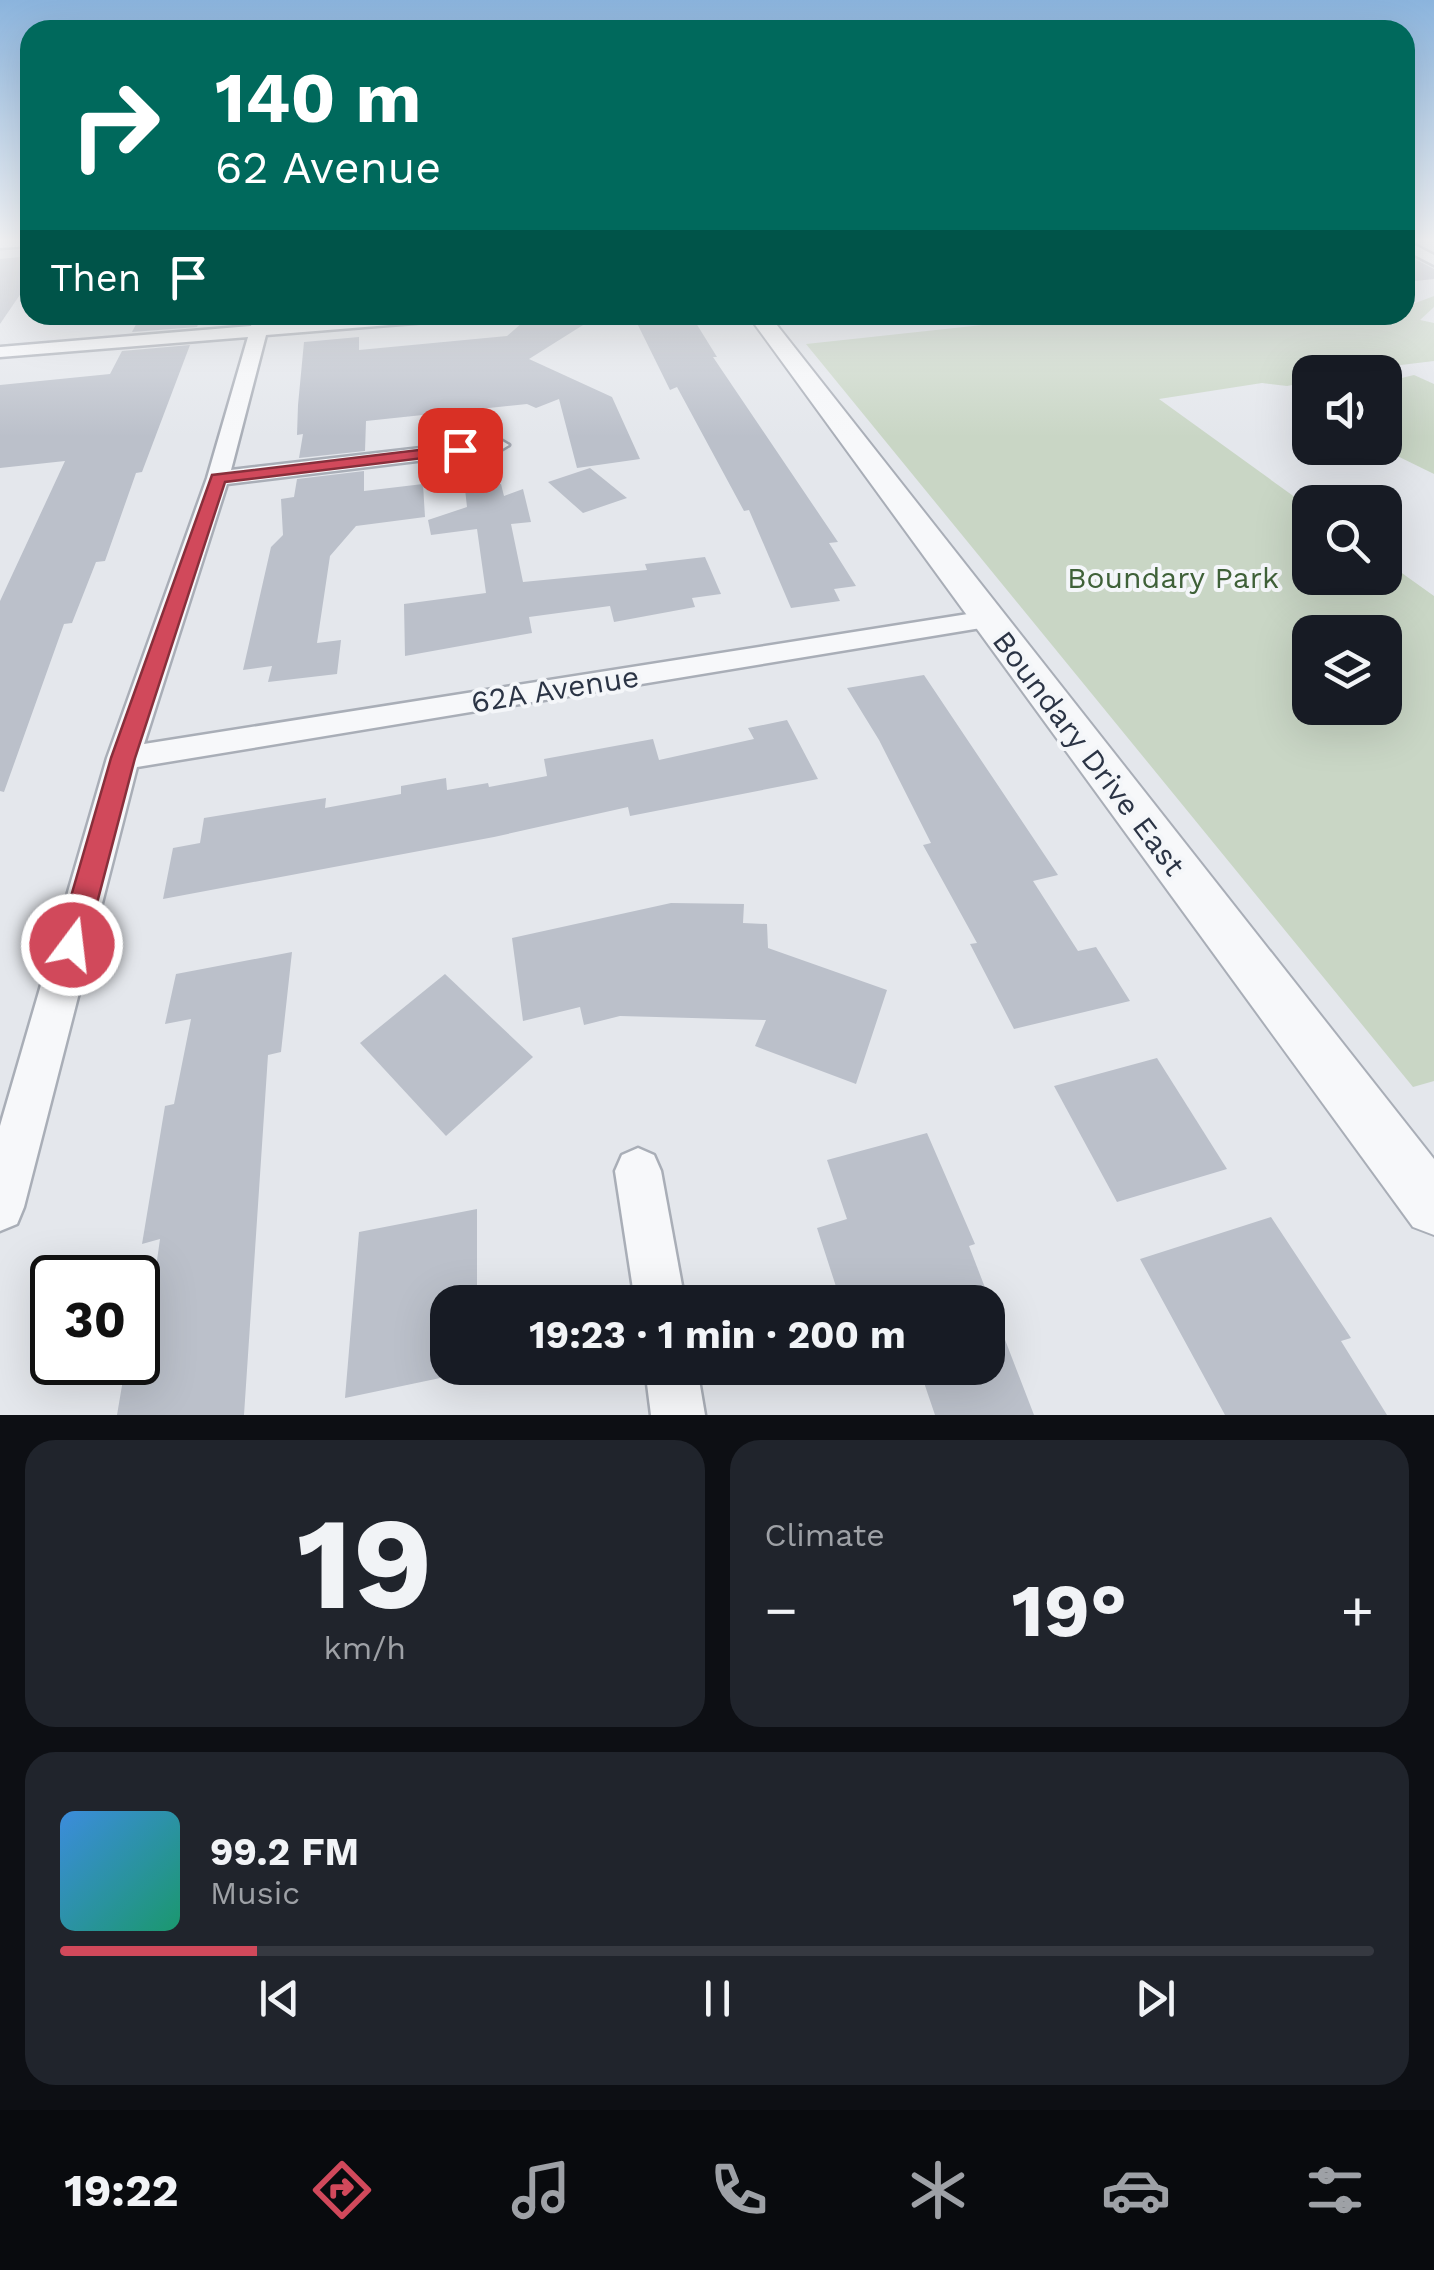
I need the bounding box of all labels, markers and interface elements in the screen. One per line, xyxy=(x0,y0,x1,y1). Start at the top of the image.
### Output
text: 140 m xyxy=(215,57,421,139)
icon: right xyxy=(50,60,180,190)
text: 62 Avenue xyxy=(215,141,441,194)
icon: arrive xyxy=(161,250,216,305)
text: Then xyxy=(50,256,141,300)
map controls xyxy=(1292,355,1402,725)
button: sound xyxy=(1292,355,1402,465)
pin xyxy=(418,408,503,493)
icon: arrive xyxy=(433,423,488,478)
button: search xyxy=(1292,485,1402,595)
park label: Boundary Park xyxy=(1067,560,1279,595)
button: layers xyxy=(1292,615,1402,725)
street label: Boundary Drive East xyxy=(986,624,1193,882)
street label: 62A Avenue xyxy=(469,658,641,720)
position arrow xyxy=(20,893,124,997)
speed limit sign: 30 xyxy=(30,1255,160,1385)
text: 19:23 · 1 min · 200 m xyxy=(529,1313,906,1357)
text: 19 xyxy=(297,1487,433,1640)
text: Climate xyxy=(765,1516,885,1554)
text: 19° xyxy=(1011,1566,1127,1654)
text: − xyxy=(765,1578,798,1642)
text: + xyxy=(1341,1578,1374,1642)
text: km/h xyxy=(324,1629,406,1667)
text: 99.2 FM xyxy=(210,1830,359,1874)
text: Music xyxy=(210,1874,300,1912)
icon: previous xyxy=(252,1971,307,2026)
icon: pause xyxy=(690,1971,745,2026)
icon: next xyxy=(1128,1971,1183,2026)
icon: directions xyxy=(307,2155,377,2225)
icon: music xyxy=(506,2155,576,2225)
icon: phone xyxy=(704,2155,774,2225)
icon: climate xyxy=(903,2155,973,2225)
icon: car xyxy=(1101,2155,1171,2225)
icon: filters xyxy=(1300,2155,1370,2225)
text: 19:22 xyxy=(64,2164,179,2217)

